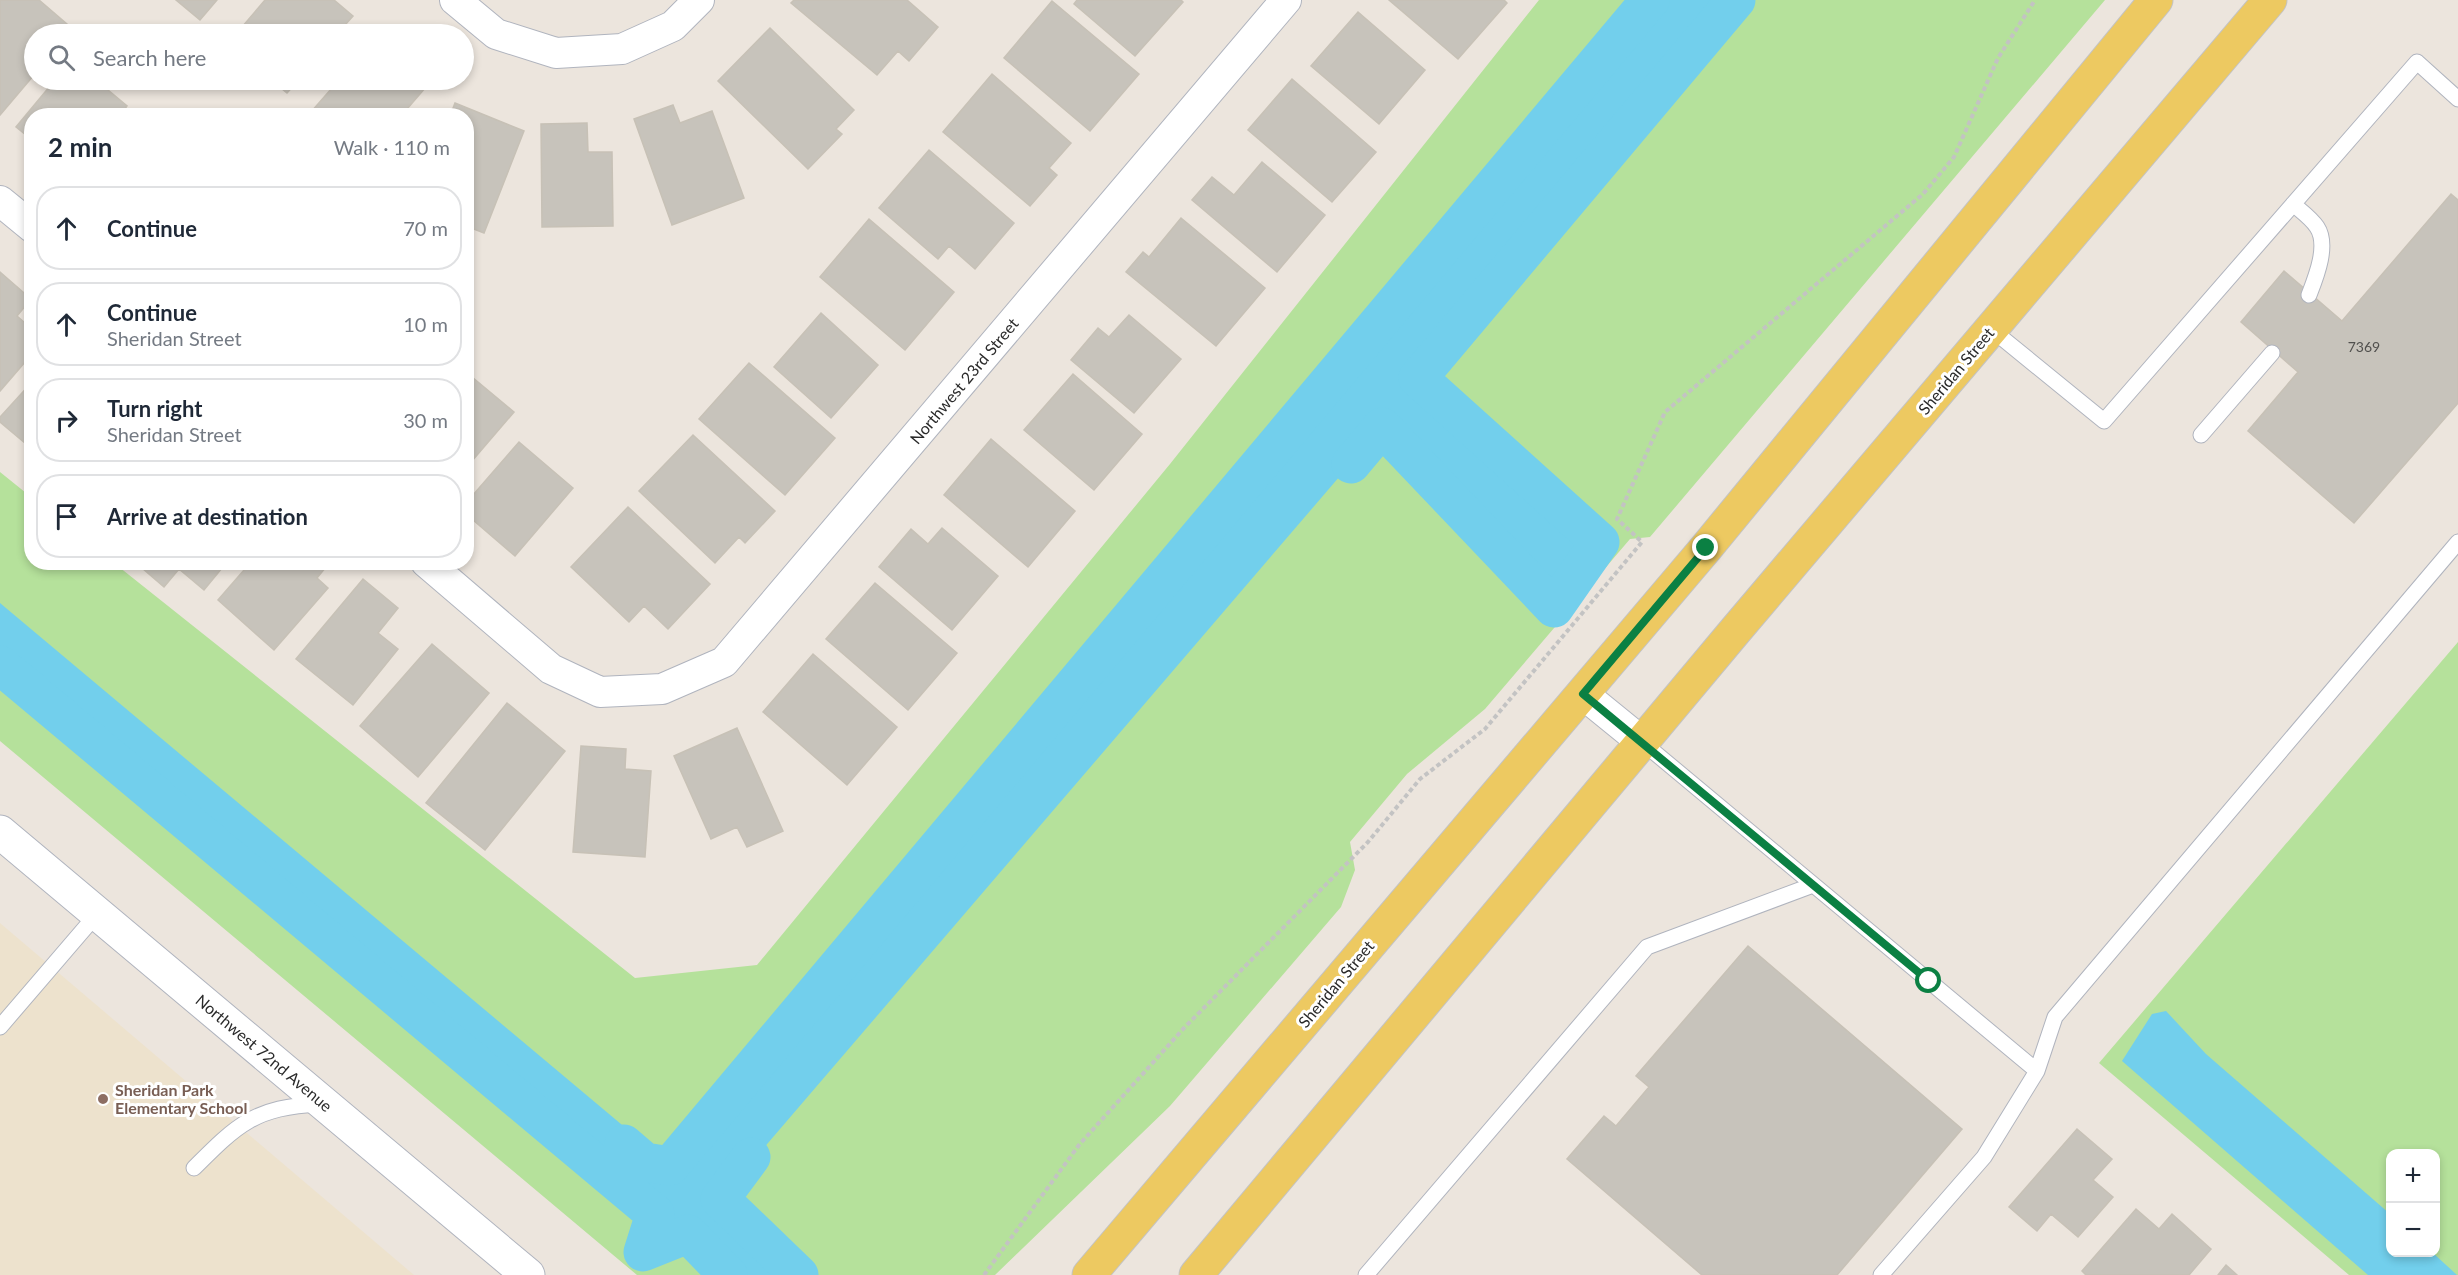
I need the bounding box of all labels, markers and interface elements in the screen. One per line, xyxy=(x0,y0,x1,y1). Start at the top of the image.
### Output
search box xyxy=(24,24,474,90)
icon: search xyxy=(45,41,78,74)
text: Search here xyxy=(93,44,206,71)
text: 2 min xyxy=(48,131,112,163)
text: Walk · 110 m xyxy=(334,135,450,159)
icon: ahead xyxy=(50,212,83,245)
text: Continue xyxy=(107,215,197,242)
text: 70 m xyxy=(403,216,448,240)
text: Continue xyxy=(107,299,197,326)
icon: ahead xyxy=(50,308,83,341)
text: 10 m xyxy=(403,312,448,336)
street label: Northwest 23rd Street xyxy=(905,314,1022,447)
street label: Sheridan Street xyxy=(1914,323,1998,418)
text: Sheridan Street xyxy=(107,326,242,350)
house number: 7369 xyxy=(2348,338,2380,355)
text: Turn right xyxy=(107,395,202,422)
icon: right xyxy=(50,404,83,437)
text: 30 m xyxy=(403,408,448,432)
text: Sheridan Street xyxy=(107,422,242,446)
icon: arrive xyxy=(50,500,83,533)
text: Arrive at destination xyxy=(107,503,308,530)
route end xyxy=(1692,534,1718,560)
street label: Sheridan Street xyxy=(1294,936,1378,1031)
route start xyxy=(1915,967,1941,993)
street label: Northwest 72nd Avenue xyxy=(192,990,336,1115)
place label: Sheridan Park Elementary School xyxy=(115,1080,247,1117)
marker: Sheridan Park Elementary School xyxy=(96,1092,110,1106)
map controls xyxy=(2386,1149,2440,1257)
button: + xyxy=(2386,1149,2440,1203)
button: − xyxy=(2386,1203,2440,1257)

